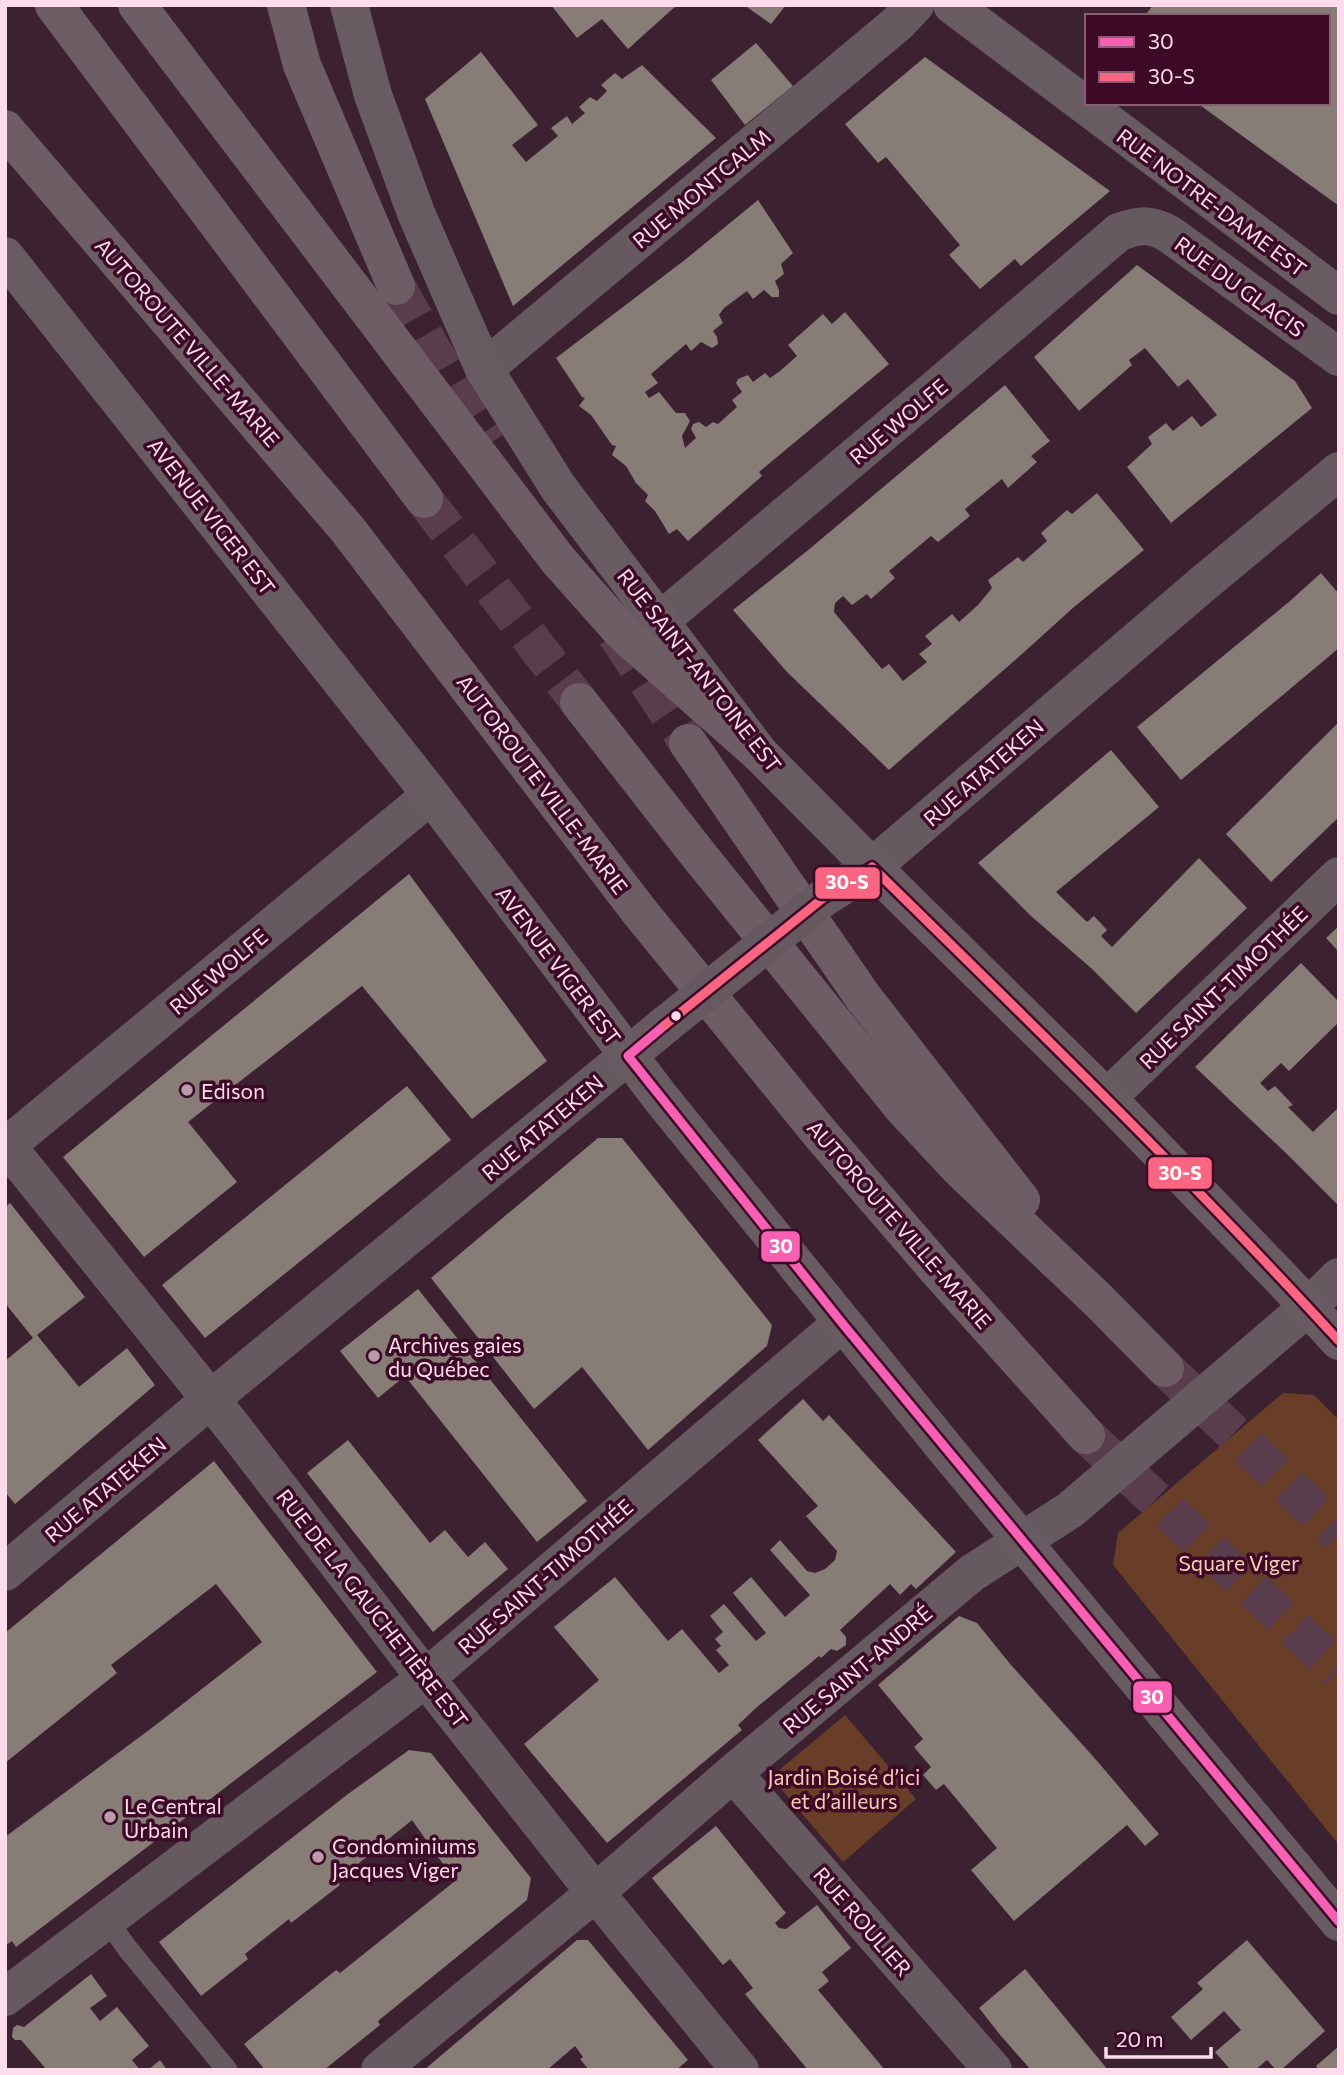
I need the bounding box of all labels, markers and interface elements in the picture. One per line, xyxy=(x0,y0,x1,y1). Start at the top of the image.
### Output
legend xyxy=(1085,14,1330,105)
text: 30 xyxy=(1148,28,1174,53)
text: 30-S xyxy=(1148,63,1195,88)
street label: RUE MONTCALM xyxy=(627,123,775,253)
street label: RUE NOTRE-DAME EST xyxy=(1112,123,1312,281)
street label: RUE DU GLACIS xyxy=(1170,231,1310,341)
street label: AUTOROUTE VILLE-MARIE xyxy=(91,233,285,451)
street label: RUE WOLFE xyxy=(844,373,952,469)
street label: AVENUE VIGER EST xyxy=(143,433,281,599)
street label: RUE SAINT-ANTOINE EST xyxy=(613,563,787,777)
street label: AUTOROUTE VILLE-MARIE xyxy=(452,669,634,899)
street label: RUE ATATEKEN xyxy=(918,713,1048,831)
line badge: 30-S xyxy=(814,866,881,900)
text: 30-S xyxy=(825,870,869,893)
street label: AVENUE VIGER EST xyxy=(491,881,627,1049)
street label: RUE SAINT-TIMOTHÉE xyxy=(1134,900,1312,1074)
street label: RUE WOLFE xyxy=(164,923,272,1019)
unlabelled marker xyxy=(669,1009,683,1023)
street label: RUE ATATEKEN xyxy=(476,1069,608,1185)
place label: Edison xyxy=(201,1078,265,1103)
marker: Edison xyxy=(179,1082,195,1098)
street label: AUTOROUTE VILLE-MARIE xyxy=(803,1115,997,1333)
line badge: 30-S xyxy=(1147,1156,1213,1190)
text: 30-S xyxy=(1158,1161,1202,1184)
line badge: 30 xyxy=(760,1230,801,1263)
text: 30 xyxy=(769,1234,793,1257)
place label: Archives gaies du Québec xyxy=(388,1332,522,1381)
marker: Archives gaies du Québec xyxy=(366,1348,382,1364)
street label: RUE ATATEKEN xyxy=(39,1431,171,1547)
street label: RUE DE LA GAUCHETIÈRE EST xyxy=(272,1484,474,1732)
street label: RUE SAINT-TIMOTHÉE xyxy=(452,1493,638,1659)
park label: Square Viger xyxy=(1179,1550,1299,1575)
street label: RUE SAINT-ANDRÉ xyxy=(777,1599,937,1739)
line badge: 30 xyxy=(1132,1680,1173,1714)
text: 30 xyxy=(1140,1685,1164,1708)
park label: Jardin Boisé d’ici et d’ailleurs xyxy=(768,1764,921,1813)
place label: Le Central Urbain xyxy=(124,1793,222,1842)
marker: Le Central Urbain xyxy=(102,1809,118,1825)
place label: Condominiums Jacques Viger xyxy=(332,1833,476,1882)
marker: Condominiums Jacques Viger xyxy=(310,1849,326,1865)
street label: RUE ROULIER xyxy=(809,1861,917,1981)
scale bar xyxy=(1106,2016,1211,2060)
text: 20 m xyxy=(1116,2026,1164,2051)

